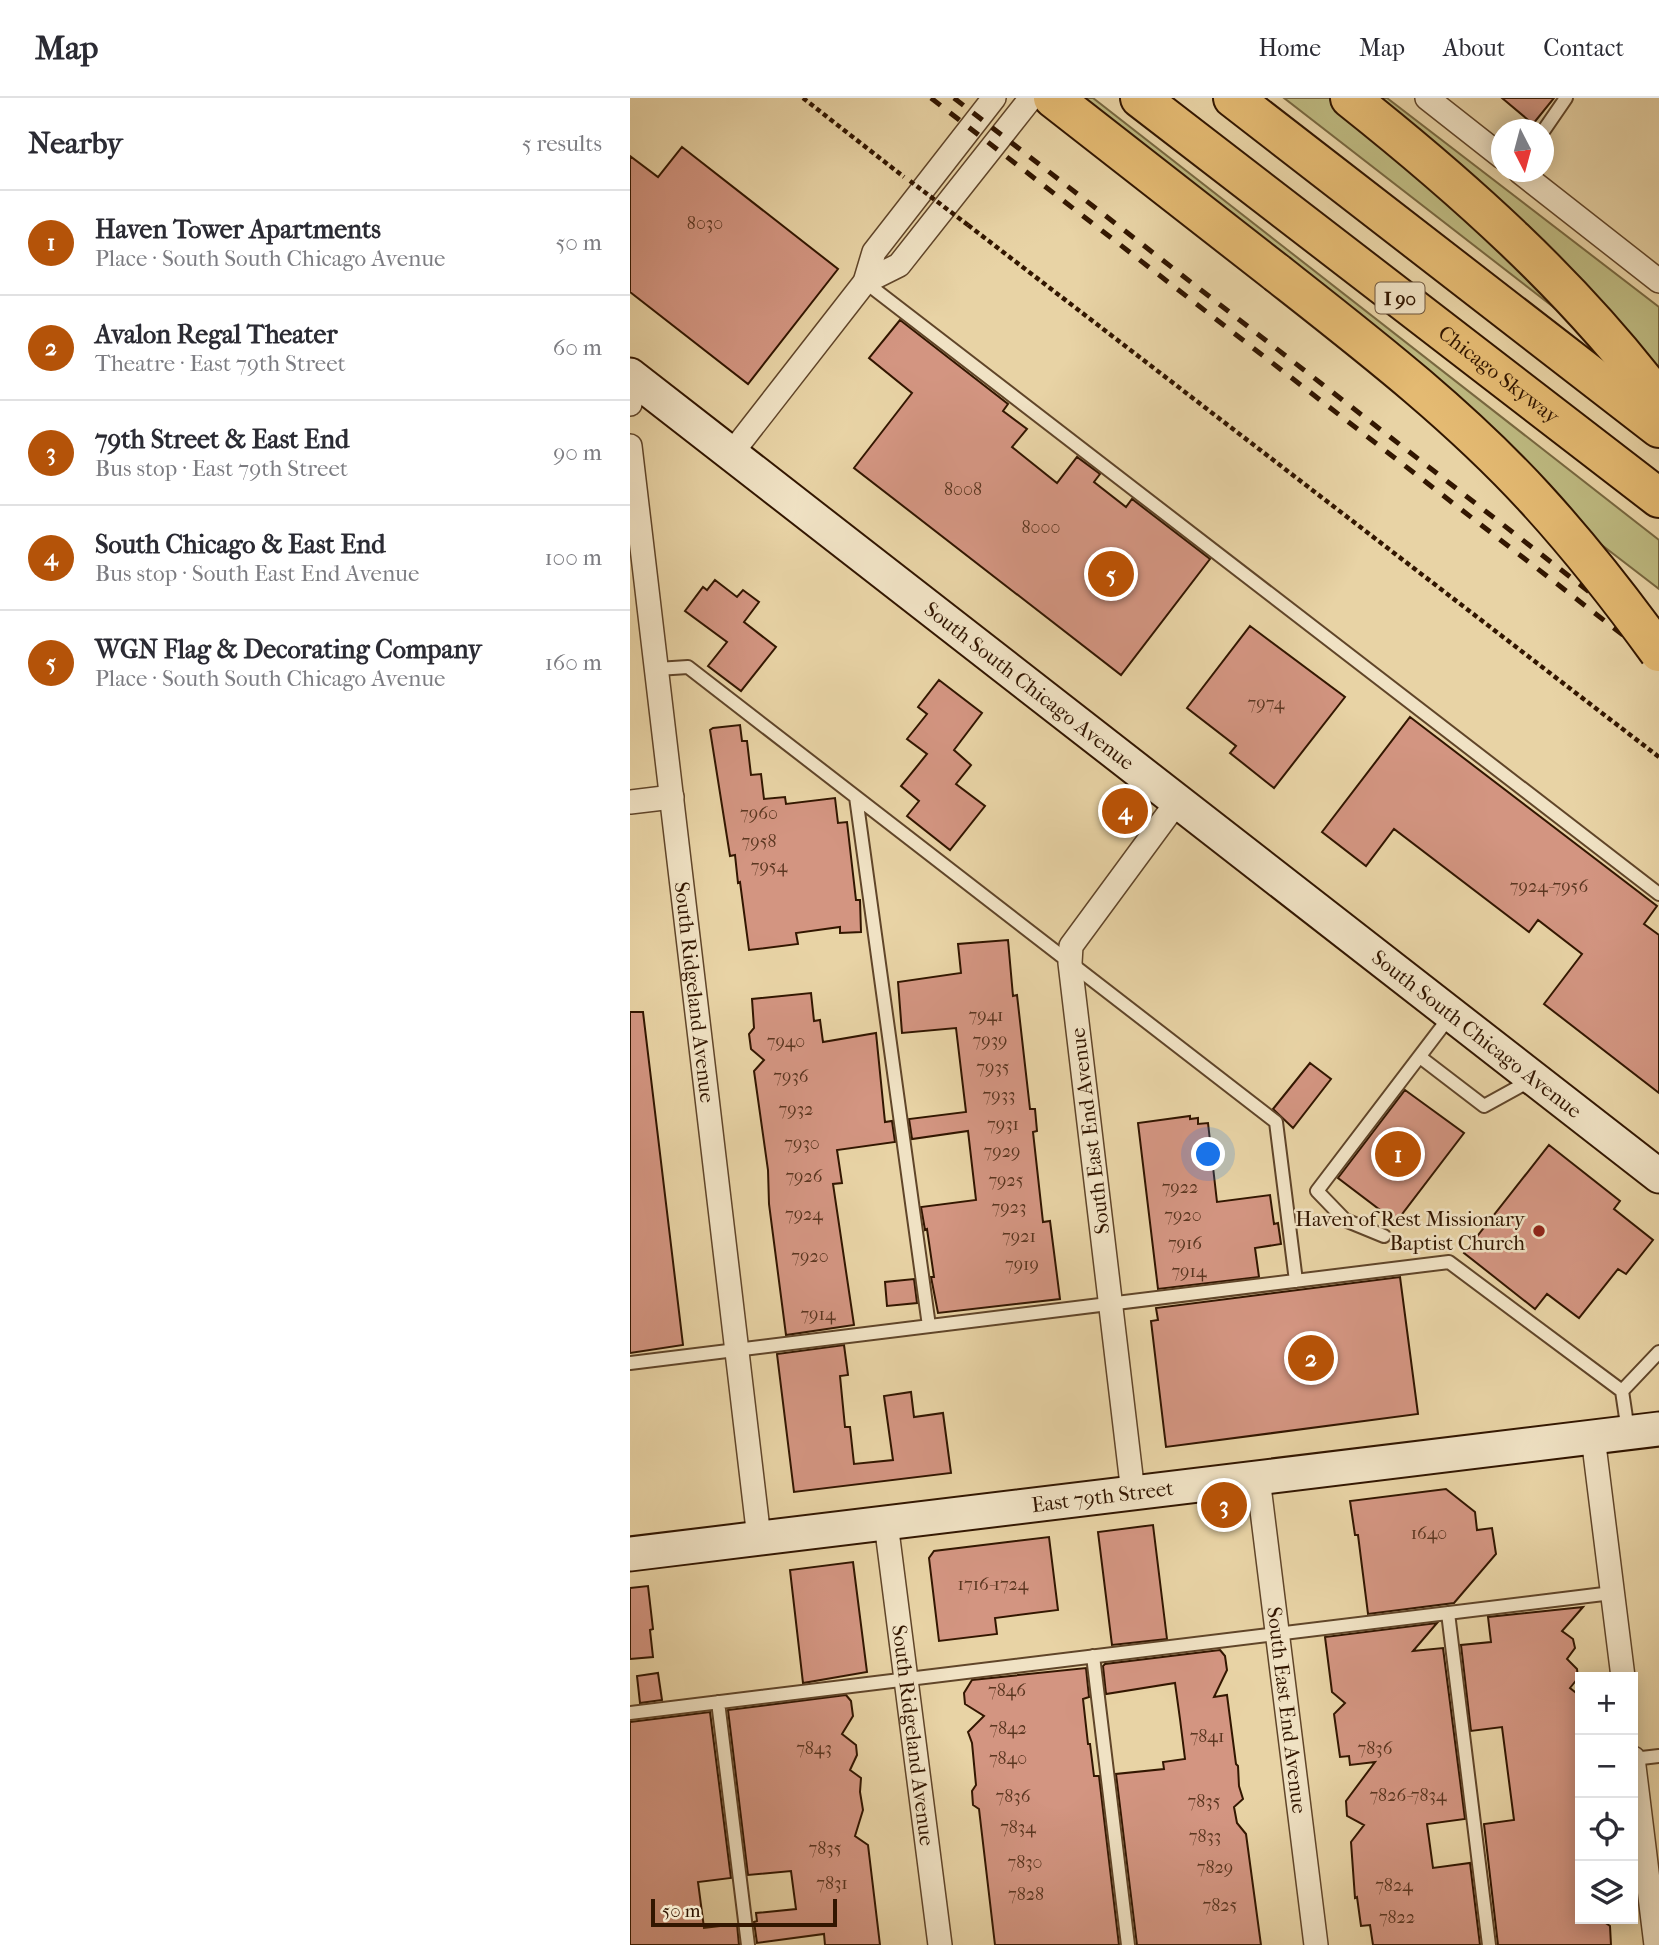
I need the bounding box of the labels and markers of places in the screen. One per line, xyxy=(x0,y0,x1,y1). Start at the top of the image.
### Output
pin: 5 xyxy=(1088,548,1134,600)
pin: 4 xyxy=(1102,785,1148,837)
pin: 1 xyxy=(1375,1128,1421,1180)
place label: Haven of Rest Missionary Baptist Church xyxy=(1295,1207,1526,1255)
marker: Haven of Rest Missionary Baptist Church xyxy=(1531,1223,1547,1239)
pin: 2 xyxy=(1288,1332,1334,1384)
pin: 3 xyxy=(1201,1479,1247,1531)

